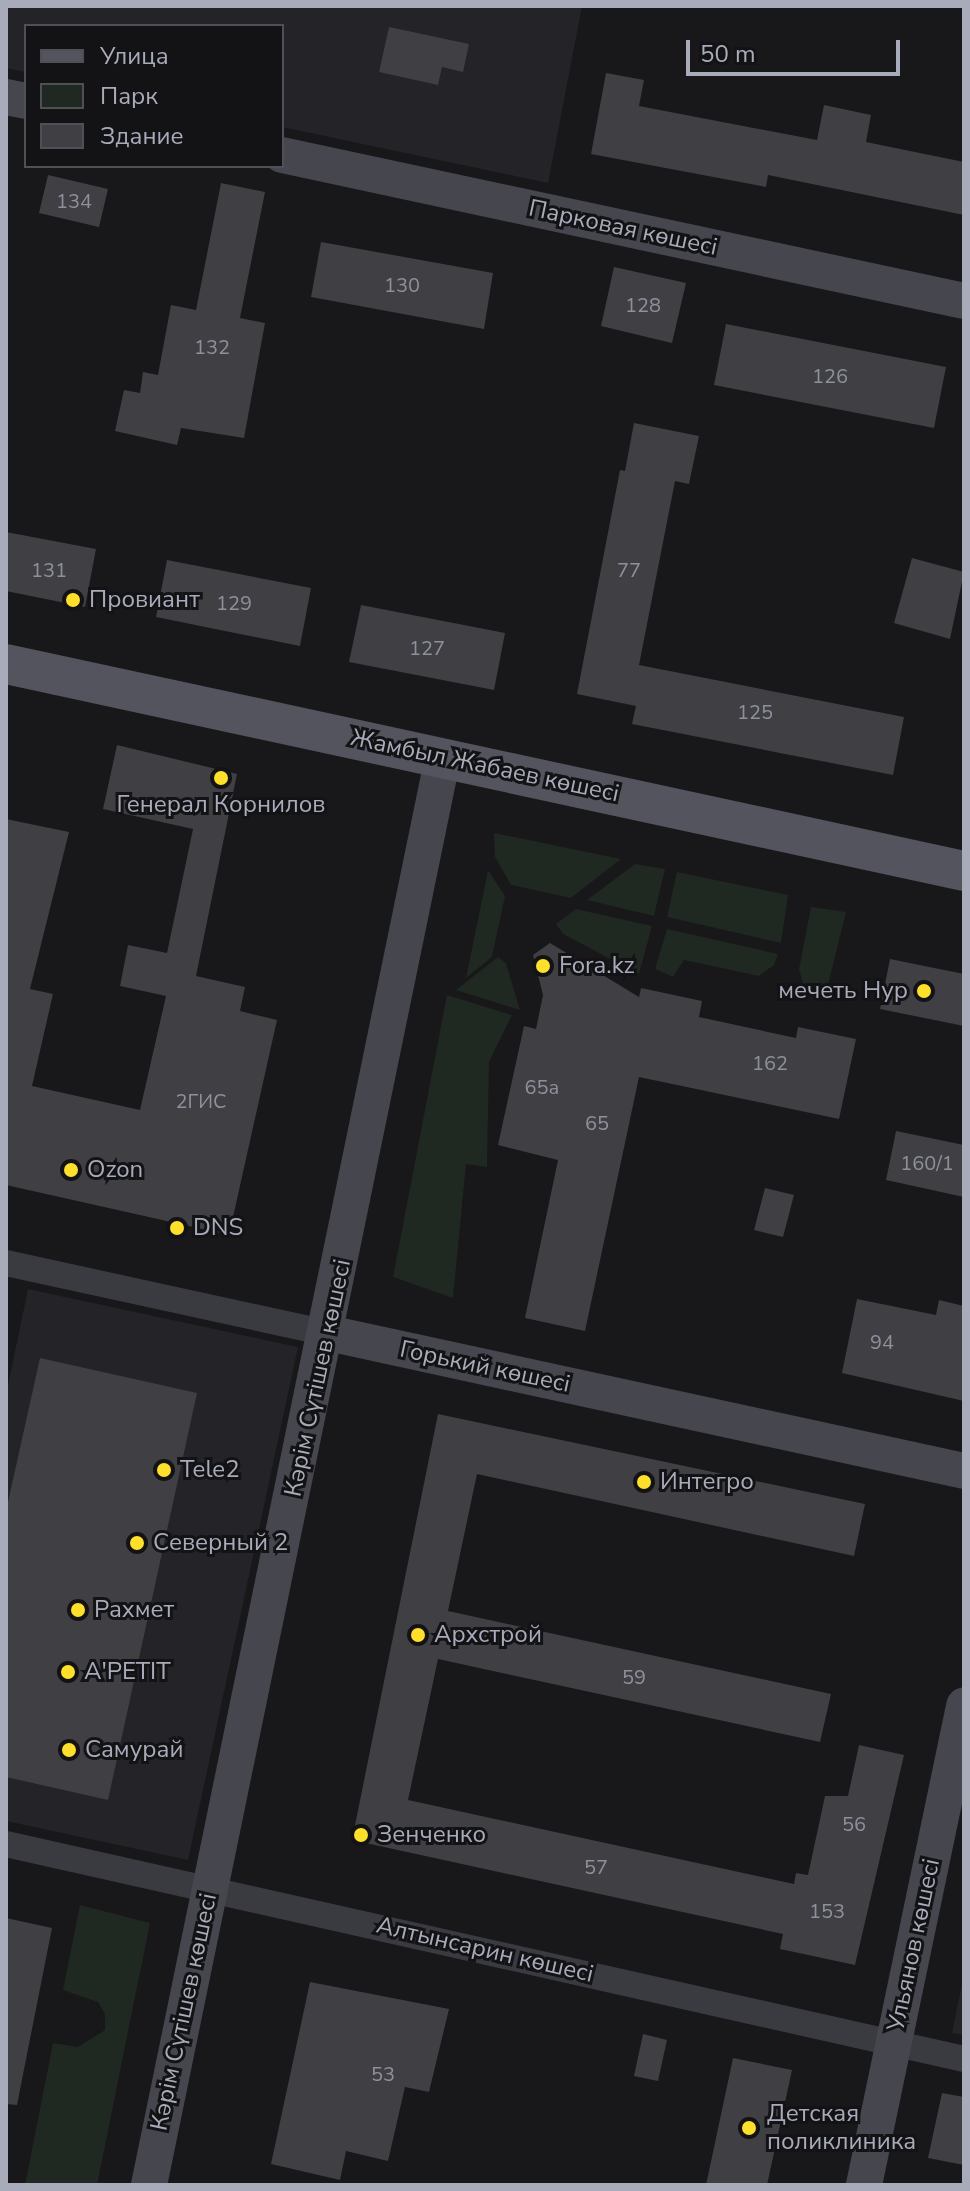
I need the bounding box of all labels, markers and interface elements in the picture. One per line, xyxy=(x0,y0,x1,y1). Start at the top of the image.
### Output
legend xyxy=(24,24,284,168)
scale bar xyxy=(690,24,904,74)
text: 50 m xyxy=(700,38,756,70)
text: Улица xyxy=(100,40,169,72)
text: Парк xyxy=(100,80,158,112)
text: Здание xyxy=(100,120,184,152)
house number: 134 xyxy=(56,189,92,213)
street label: Парковая көшесі xyxy=(526,194,720,262)
house number: 130 xyxy=(384,273,420,297)
house number: 128 xyxy=(625,293,661,317)
house number: 132 xyxy=(194,335,230,359)
house number: 126 xyxy=(812,364,848,388)
house number: 131 xyxy=(31,558,67,582)
house number: 77 xyxy=(617,558,641,582)
place label: Провиант xyxy=(89,586,200,614)
marker: Провиант xyxy=(64,591,82,609)
house number: 129 xyxy=(216,591,252,615)
house number: 127 xyxy=(409,636,445,660)
house number: 125 xyxy=(737,700,773,724)
street label: Жамбыл Жабаев көшесі xyxy=(348,723,622,809)
marker: Генерал Корнилов xyxy=(212,769,230,787)
place label: Генерал Корнилов xyxy=(117,791,325,819)
place label: Fora.kz xyxy=(559,952,635,980)
marker: Fora.kz xyxy=(534,957,552,975)
place label: мечеть Нур xyxy=(778,977,908,1005)
marker: мечеть Нур xyxy=(915,982,933,1000)
house number: 162 xyxy=(752,1051,788,1075)
house number: 65а xyxy=(525,1075,559,1099)
house number: 2ГИС xyxy=(175,1089,227,1113)
house number: 65 xyxy=(585,1111,609,1135)
house number: 160/1 xyxy=(900,1151,954,1175)
place label: Ozon xyxy=(87,1156,143,1184)
marker: Ozon xyxy=(62,1161,80,1179)
place label: DNS xyxy=(193,1214,243,1242)
marker: DNS xyxy=(168,1219,186,1237)
street label: Кәрім Сүтішев көшесі xyxy=(279,1257,357,1499)
house number: 94 xyxy=(870,1330,894,1354)
street label: Горький көшесі xyxy=(397,1335,573,1399)
place label: Tele2 xyxy=(180,1456,240,1484)
marker: Tele2 xyxy=(155,1461,173,1479)
place label: Интегро xyxy=(660,1468,754,1496)
marker: Интегро xyxy=(635,1473,653,1491)
place label: Северный 2 xyxy=(153,1529,288,1557)
marker: Северный 2 xyxy=(128,1534,146,1552)
place label: Рахмет xyxy=(94,1596,174,1624)
marker: Рахмет xyxy=(69,1601,87,1619)
place label: Архстрой xyxy=(434,1621,542,1649)
marker: Архстрой xyxy=(409,1626,427,1644)
place label: A'PETIT xyxy=(84,1658,171,1686)
marker: A'PETIT xyxy=(59,1663,77,1681)
house number: 59 xyxy=(622,1665,646,1689)
place label: Самурай xyxy=(85,1736,183,1764)
marker: Самурай xyxy=(60,1741,78,1759)
house number: 56 xyxy=(842,1812,866,1836)
place label: Зенченко xyxy=(377,1821,486,1849)
marker: Зенченко xyxy=(352,1826,370,1844)
house number: 57 xyxy=(584,1855,608,1879)
street label: Ульянов көшесі xyxy=(882,1856,946,2034)
street label: Кәрім Сүтішев көшесі xyxy=(145,1891,223,2133)
house number: 153 xyxy=(809,1899,845,1923)
street label: Алтынсарин көшесі xyxy=(374,1911,596,1989)
house number: 53 xyxy=(371,2062,395,2086)
place label: Детская поликлиника xyxy=(767,2100,916,2156)
marker: Детская поликлиника xyxy=(738,2117,760,2139)

